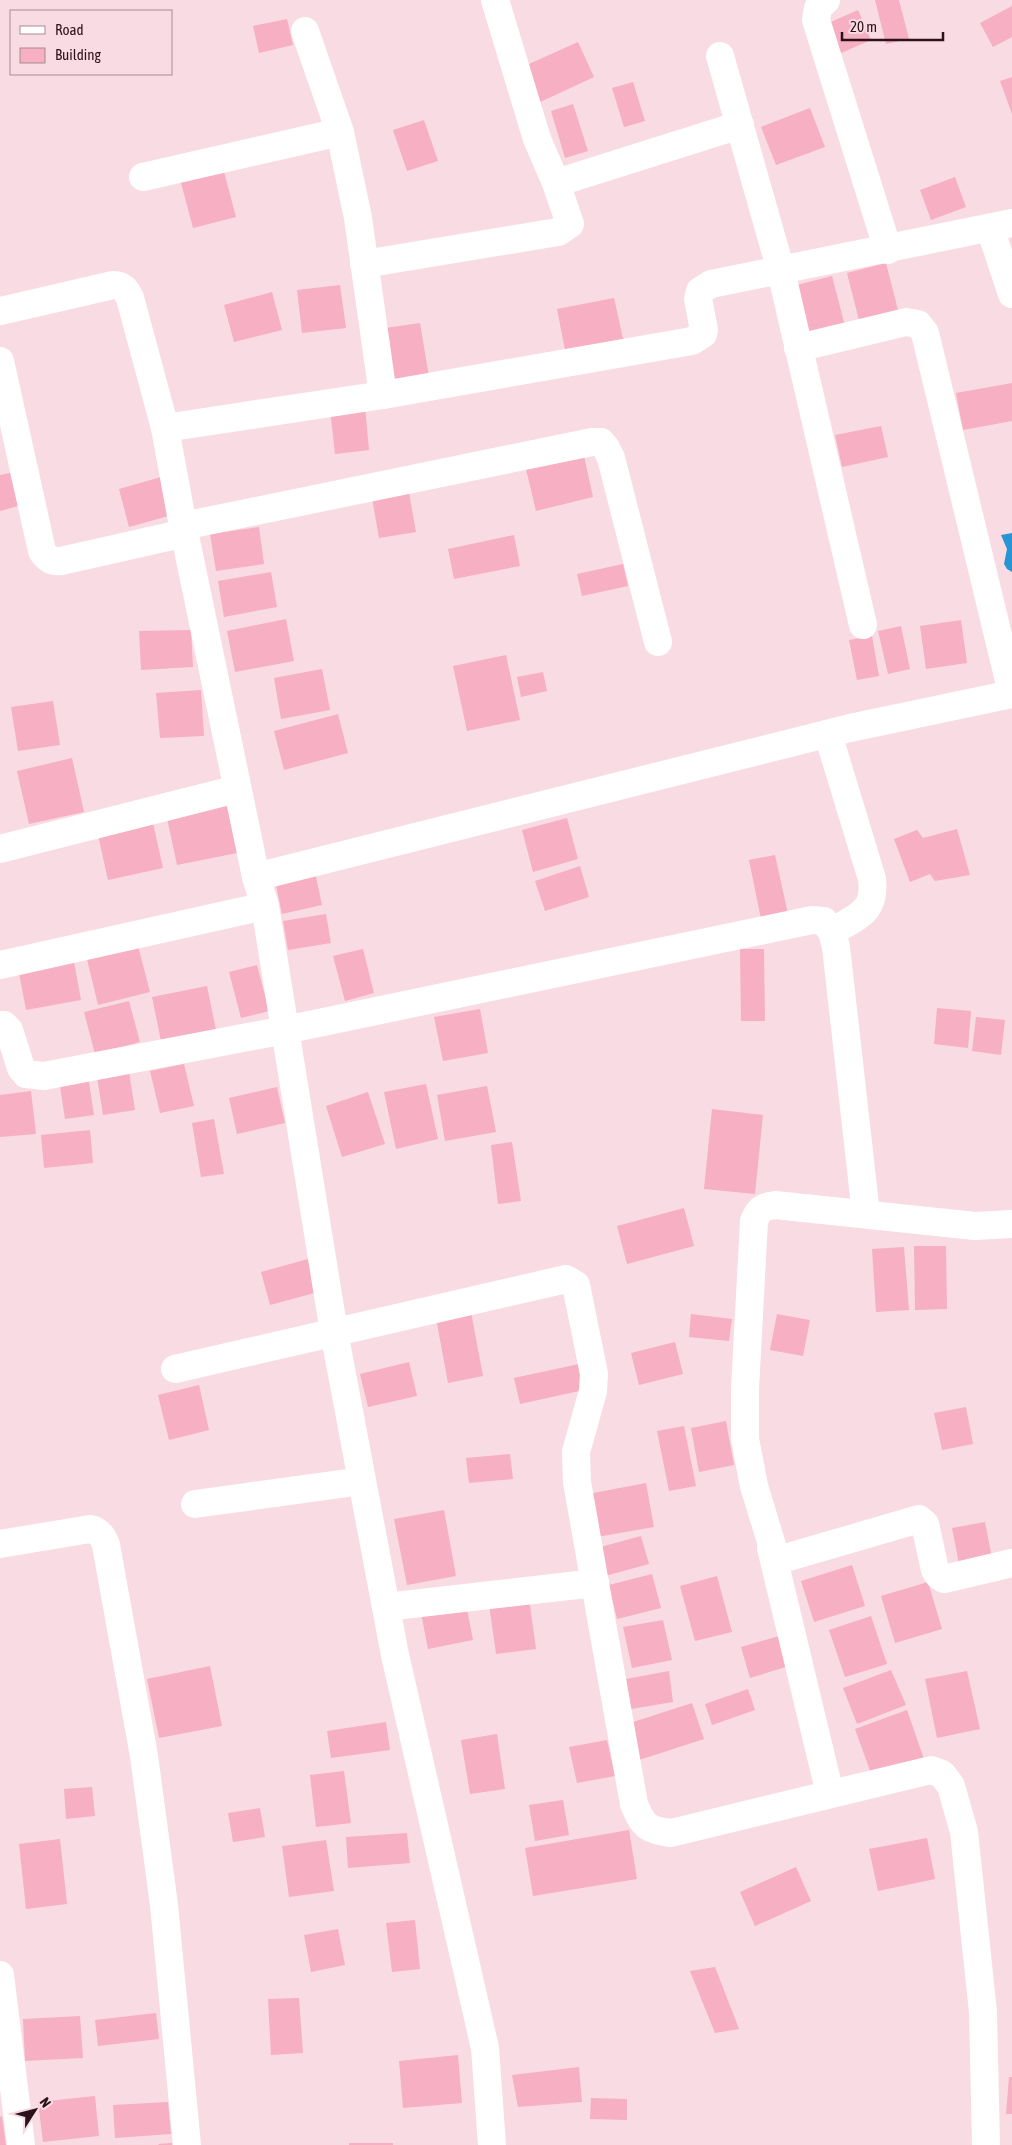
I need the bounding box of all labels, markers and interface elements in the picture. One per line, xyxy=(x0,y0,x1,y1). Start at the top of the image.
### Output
legend xyxy=(10,10,172,75)
scale bar xyxy=(842,10,943,42)
text: 20 m xyxy=(850,18,877,35)
text: Road xyxy=(55,21,84,38)
text: Building xyxy=(55,46,101,63)
north arrow xyxy=(10,2085,60,2135)
text: N xyxy=(37,2094,54,2110)

